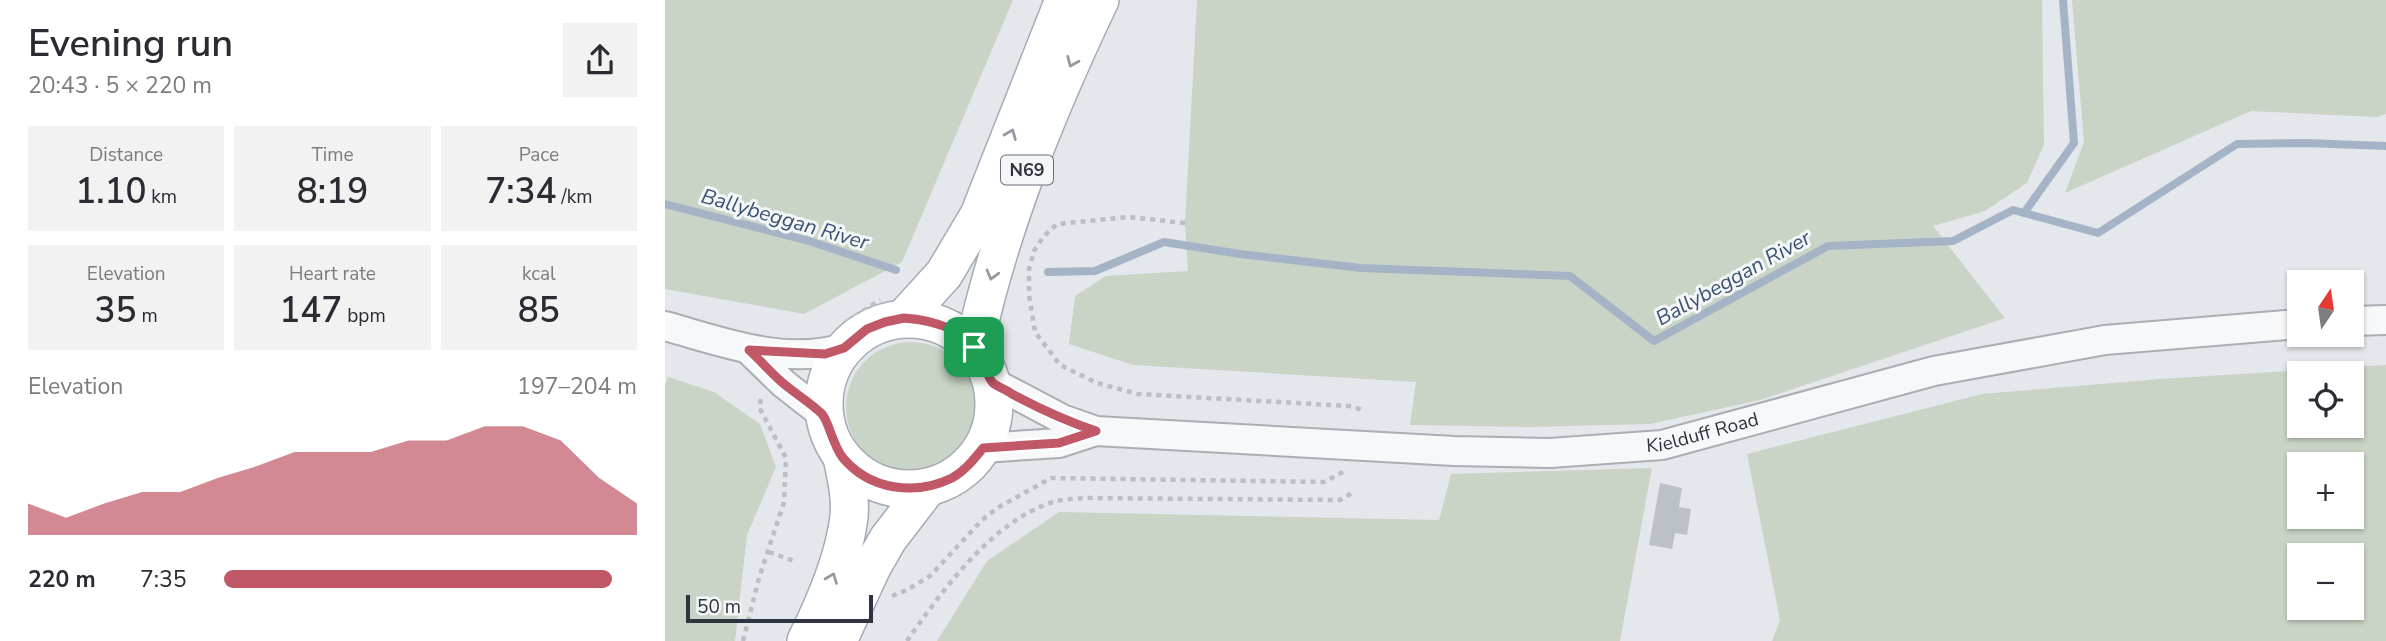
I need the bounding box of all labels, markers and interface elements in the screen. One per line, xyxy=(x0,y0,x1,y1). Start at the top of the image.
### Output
text: Evening run xyxy=(28,18,233,69)
button: share xyxy=(563,23,637,97)
one-way arrow xyxy=(1067,56,1081,68)
text: 20:43 · 5 × 220 m xyxy=(28,70,212,101)
one-way arrow xyxy=(1003,129,1017,141)
text: Distance xyxy=(89,142,163,168)
text: Time xyxy=(311,142,354,168)
text: Pace xyxy=(519,142,559,168)
road number: N69 xyxy=(1001,155,1053,184)
text: 1.10 xyxy=(75,168,146,215)
text: 8:19 xyxy=(297,168,368,215)
text: 7:34 xyxy=(485,168,556,215)
water label: Ballybeggan River xyxy=(698,182,872,256)
text: km xyxy=(146,184,177,210)
text: /km xyxy=(556,184,592,210)
water label: Ballybeggan River xyxy=(1651,224,1816,332)
text: Elevation xyxy=(87,261,166,287)
text: Heart rate xyxy=(289,261,376,287)
text: kcal xyxy=(522,261,556,287)
one-way arrow xyxy=(985,268,1000,280)
north arrow xyxy=(2287,270,2364,346)
map controls xyxy=(2287,270,2364,620)
text: 35 xyxy=(95,287,137,334)
text: 147 xyxy=(279,287,342,334)
text: 85 xyxy=(518,287,560,334)
text: m xyxy=(137,303,158,329)
text: bpm xyxy=(342,303,386,329)
pin xyxy=(944,317,1004,377)
icon: arrive xyxy=(955,328,993,366)
button: locate xyxy=(2287,361,2364,438)
text: Elevation xyxy=(28,371,123,402)
text: 197–204 m xyxy=(517,371,637,402)
street label: Kielduff Road xyxy=(1645,406,1761,459)
button: + xyxy=(2287,452,2364,529)
button: − xyxy=(2287,543,2364,620)
text: 220 m xyxy=(28,564,96,595)
text: 7:35 xyxy=(140,564,187,595)
one-way arrow xyxy=(824,572,838,584)
scale bar xyxy=(686,592,873,624)
text: 50 m xyxy=(697,594,741,620)

